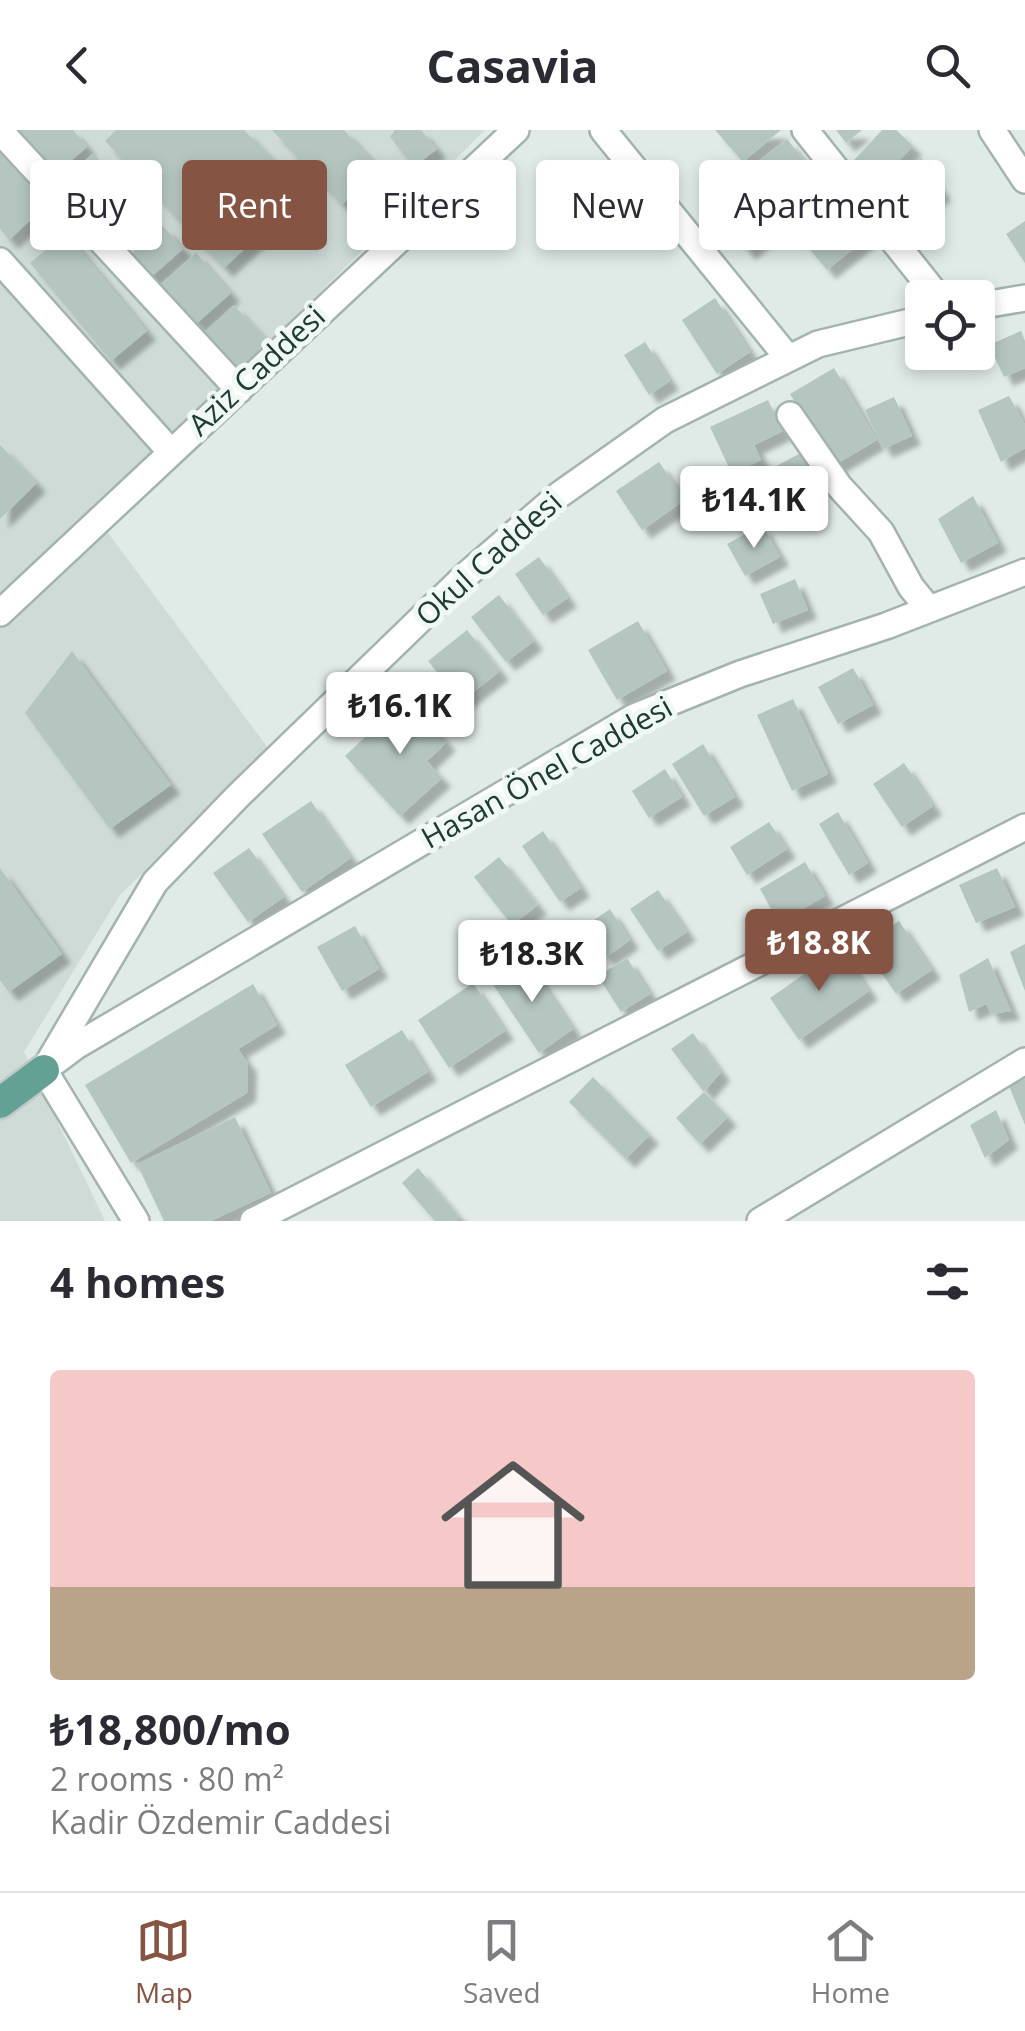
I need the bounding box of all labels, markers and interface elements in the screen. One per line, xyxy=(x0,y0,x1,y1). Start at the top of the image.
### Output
text: Casavia xyxy=(427,35,598,96)
icon: back xyxy=(50,38,105,93)
icon: search xyxy=(920,38,975,93)
chip: Buy xyxy=(30,160,162,250)
chip: Rent xyxy=(182,160,327,250)
chip: Filters xyxy=(347,160,516,250)
chip: New xyxy=(536,160,679,250)
chip: Apartment xyxy=(699,160,945,250)
map controls xyxy=(905,280,995,370)
button: locate xyxy=(905,280,995,370)
street label: Aziz Caddesi xyxy=(179,296,333,444)
pin: ₺14.1K xyxy=(673,466,835,551)
text: ₺14.1K xyxy=(702,477,806,520)
street label: Okul Caddesi xyxy=(406,481,570,635)
pin: ₺16.1K xyxy=(319,672,481,757)
text: ₺16.1K xyxy=(348,683,452,726)
street label: Hasan Önel Caddesi xyxy=(413,686,679,858)
pin: ₺18.8K xyxy=(738,909,900,994)
pin: ₺18.3K xyxy=(451,920,613,1005)
text: ₺18.8K xyxy=(767,920,871,963)
text: ₺18.3K xyxy=(480,931,584,974)
text: 4 homes xyxy=(50,1253,225,1310)
icon: filters xyxy=(920,1254,975,1309)
icon: home xyxy=(423,1435,603,1615)
text: ₺18,800/mo xyxy=(50,1700,291,1757)
text: 2 rooms · 80 m² xyxy=(50,1757,284,1800)
text: Kadir Özdemir Caddesi xyxy=(50,1800,391,1843)
tab: Map xyxy=(135,1913,193,2011)
tab: Saved xyxy=(463,1913,541,2011)
tab: Home xyxy=(811,1913,890,2011)

